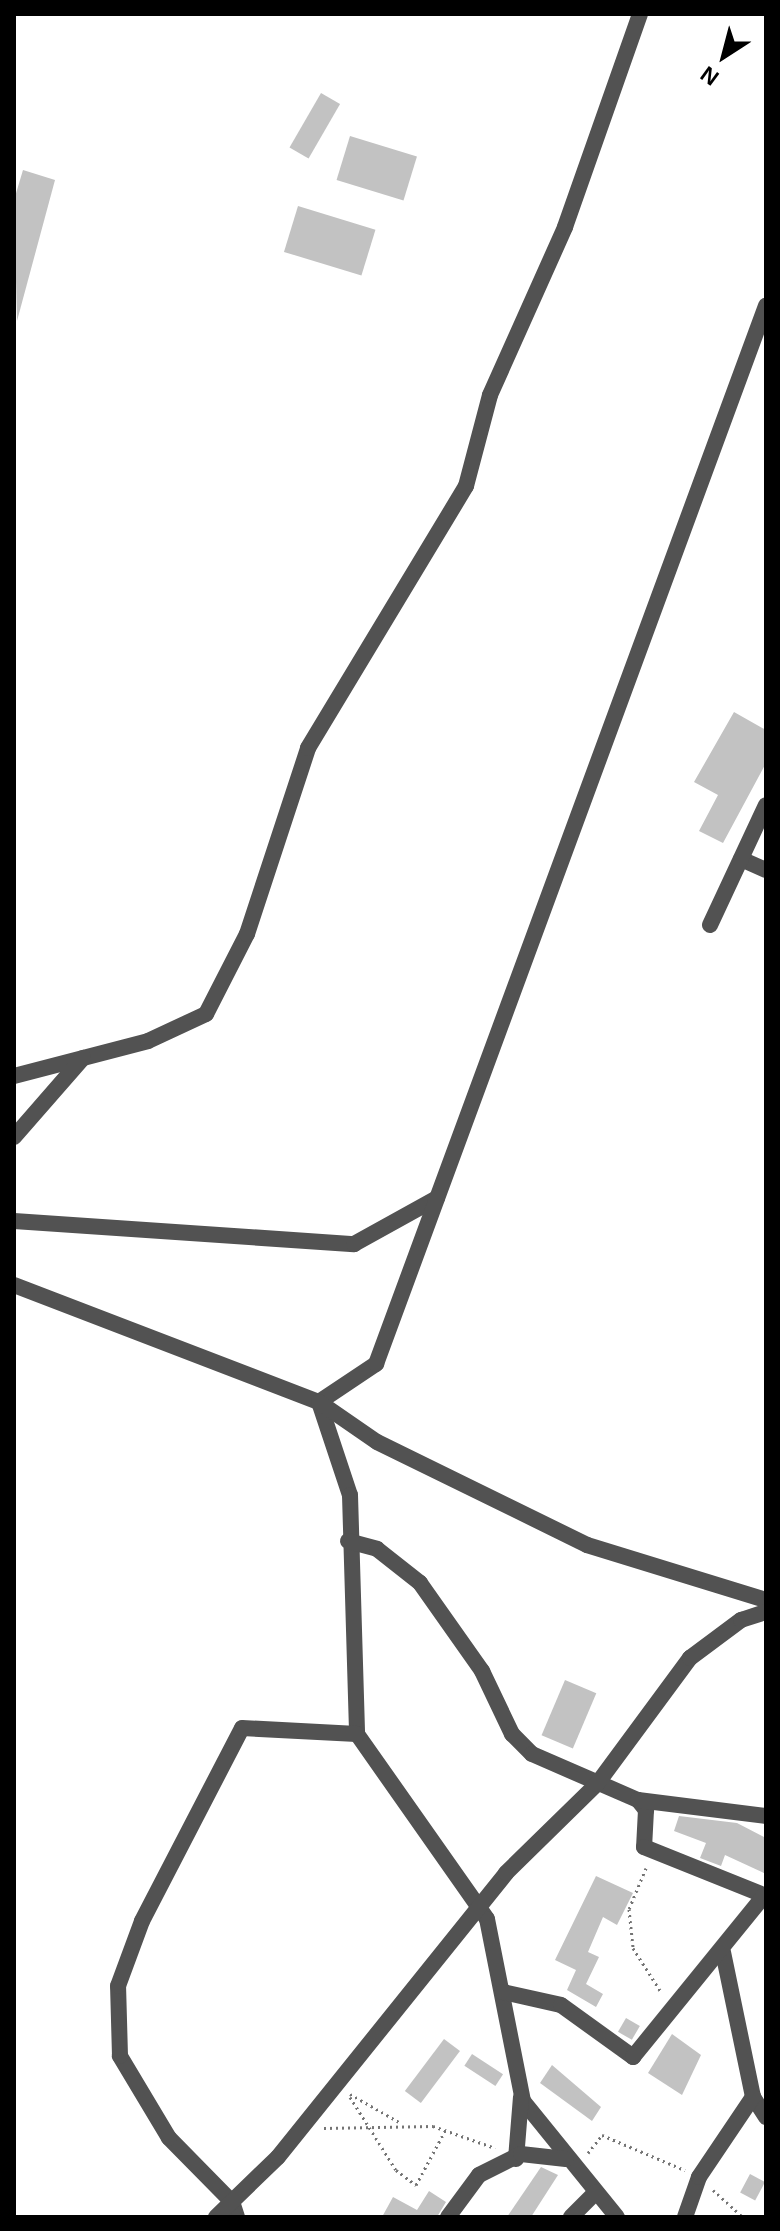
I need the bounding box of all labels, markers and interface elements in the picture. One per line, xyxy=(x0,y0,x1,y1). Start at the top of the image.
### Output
north arrow xyxy=(684,16,764,96)
text: N xyxy=(696,61,723,91)

